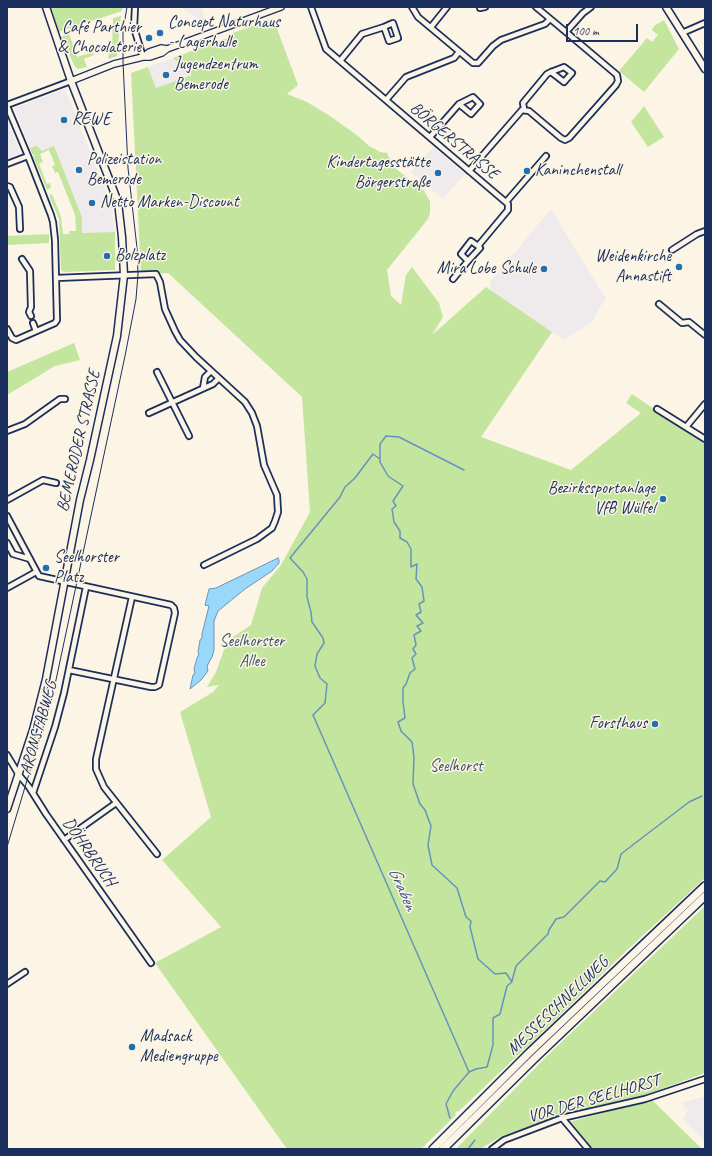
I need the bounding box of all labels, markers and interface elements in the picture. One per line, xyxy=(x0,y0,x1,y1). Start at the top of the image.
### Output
place label: Concept Naturhaus - Lagerhalle xyxy=(168,13,280,53)
scale bar xyxy=(568,16,640,42)
place label: Café Parthier & Chocolaterie xyxy=(58,18,141,58)
text: 100 m xyxy=(573,23,599,39)
marker: Concept Naturhaus - Lagerhalle xyxy=(155,28,165,38)
marker: Café Parthier & Chocolaterie xyxy=(144,33,154,43)
place label: Jugendzentrum Bemerode xyxy=(174,55,258,95)
marker: Jugendzentrum Bemerode xyxy=(161,70,171,80)
street label: BÖRGERSTRASSE xyxy=(405,98,503,184)
place label: REWE xyxy=(72,110,111,130)
marker: REWE xyxy=(59,115,69,125)
place label: Polizeistation Bemerode xyxy=(87,150,161,190)
place label: Kindertagesstätte Börgerstraße xyxy=(327,153,430,193)
place label: Kaninchenstall xyxy=(535,161,621,181)
marker: Polizeistation Bemerode xyxy=(74,165,84,175)
marker: Kaninchenstall xyxy=(522,166,532,176)
marker: Kindertagesstätte Börgerstraße xyxy=(433,168,443,178)
place label: Netto Marken-Discount xyxy=(100,193,239,213)
marker: Netto Marken-Discount xyxy=(87,198,97,208)
place label: Bolzplatz xyxy=(115,246,165,266)
place label: Weidenkirche Annastift xyxy=(595,247,671,287)
marker: Bolzplatz xyxy=(102,251,112,261)
place label: Mira Lobe Schule xyxy=(437,259,536,279)
marker: Weidenkirche Annastift xyxy=(674,262,684,272)
marker: Mira Lobe Schule xyxy=(539,264,549,274)
street label: BEMERODER STRASSE xyxy=(53,368,105,514)
place label: Bezirkssportanlage VfB Wülfel xyxy=(548,479,655,519)
marker: Bezirkssportanlage VfB Wülfel xyxy=(658,494,668,504)
place label: Seelhorster Platz xyxy=(54,548,119,588)
marker: Seelhorster Platz xyxy=(41,563,51,573)
park label: Seelhorster Allee xyxy=(220,632,284,672)
street label: ARONSTABWEG xyxy=(16,679,62,777)
place label: Forsthaus xyxy=(589,714,647,734)
marker: Forsthaus xyxy=(650,719,660,729)
park label: Seelhorst xyxy=(429,757,483,777)
street label: DÖHRBRUCH xyxy=(58,813,120,891)
water label: Graben xyxy=(383,864,421,914)
street label: MESSESCHNELLWEG xyxy=(503,952,613,1060)
place label: Madsack Mediengruppe xyxy=(140,1027,218,1067)
marker: Madsack Mediengruppe xyxy=(127,1042,137,1052)
street label: VOR DER SEELHORST xyxy=(526,1070,662,1128)

